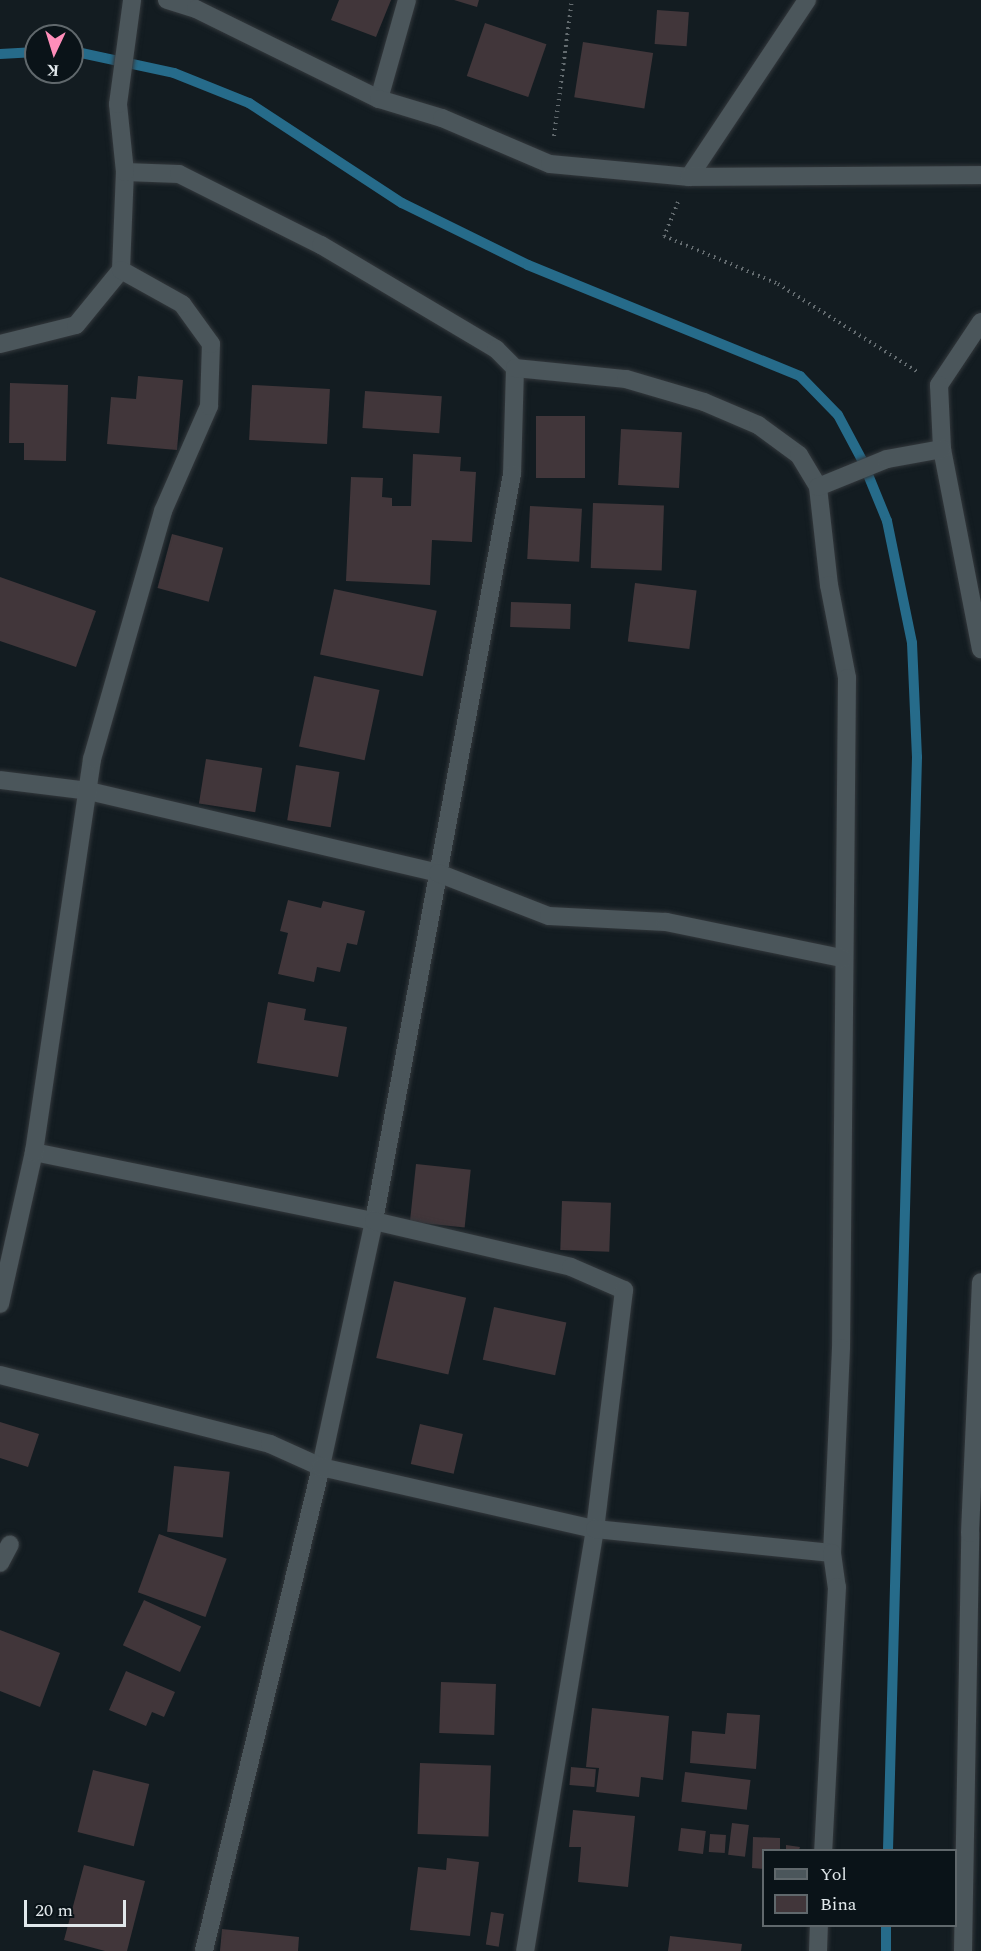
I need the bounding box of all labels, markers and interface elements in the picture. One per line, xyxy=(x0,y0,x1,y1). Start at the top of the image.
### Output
north arrow xyxy=(24,24,84,84)
text: K xyxy=(46,58,60,82)
legend xyxy=(762,1849,957,1927)
text: Yol xyxy=(820,1861,847,1888)
scale bar xyxy=(27,1888,129,1926)
text: Bina xyxy=(820,1891,857,1918)
text: 20 m xyxy=(35,1897,73,1924)

